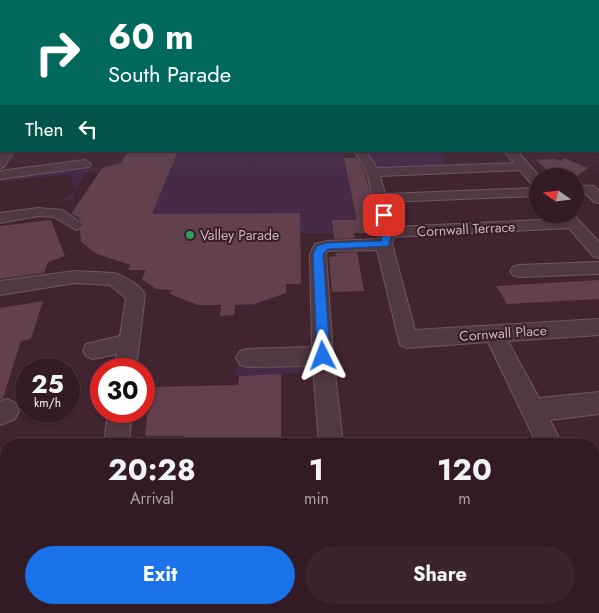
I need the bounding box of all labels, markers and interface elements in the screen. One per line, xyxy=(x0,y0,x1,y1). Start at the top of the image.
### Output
text: 60 m xyxy=(108,12,194,62)
icon: right xyxy=(25,20,90,85)
text: South Parade xyxy=(108,58,231,90)
icon: left xyxy=(74,115,102,143)
text: Then xyxy=(25,116,64,143)
north arrow xyxy=(529,168,584,222)
map controls xyxy=(529,168,584,223)
pin xyxy=(363,194,405,236)
icon: arrive xyxy=(370,201,398,229)
street label: Cornwall Terrace xyxy=(416,216,516,242)
place label: Valley Parade xyxy=(200,225,279,245)
marker: Valley Parade xyxy=(184,229,196,241)
street label: Cornwall Place xyxy=(459,320,547,346)
position arrow xyxy=(296,329,348,381)
speed limit sign: 30 xyxy=(90,358,155,423)
text: 25 xyxy=(31,366,64,402)
text: km/h xyxy=(34,394,61,412)
text: 20:28 xyxy=(108,448,196,491)
text: 1 xyxy=(309,448,324,491)
text: 120 xyxy=(437,448,492,491)
text: Arrival xyxy=(130,487,174,510)
text: min xyxy=(304,487,329,510)
text: m xyxy=(458,487,471,510)
button: Exit xyxy=(25,546,295,604)
button: Share xyxy=(305,546,575,604)

